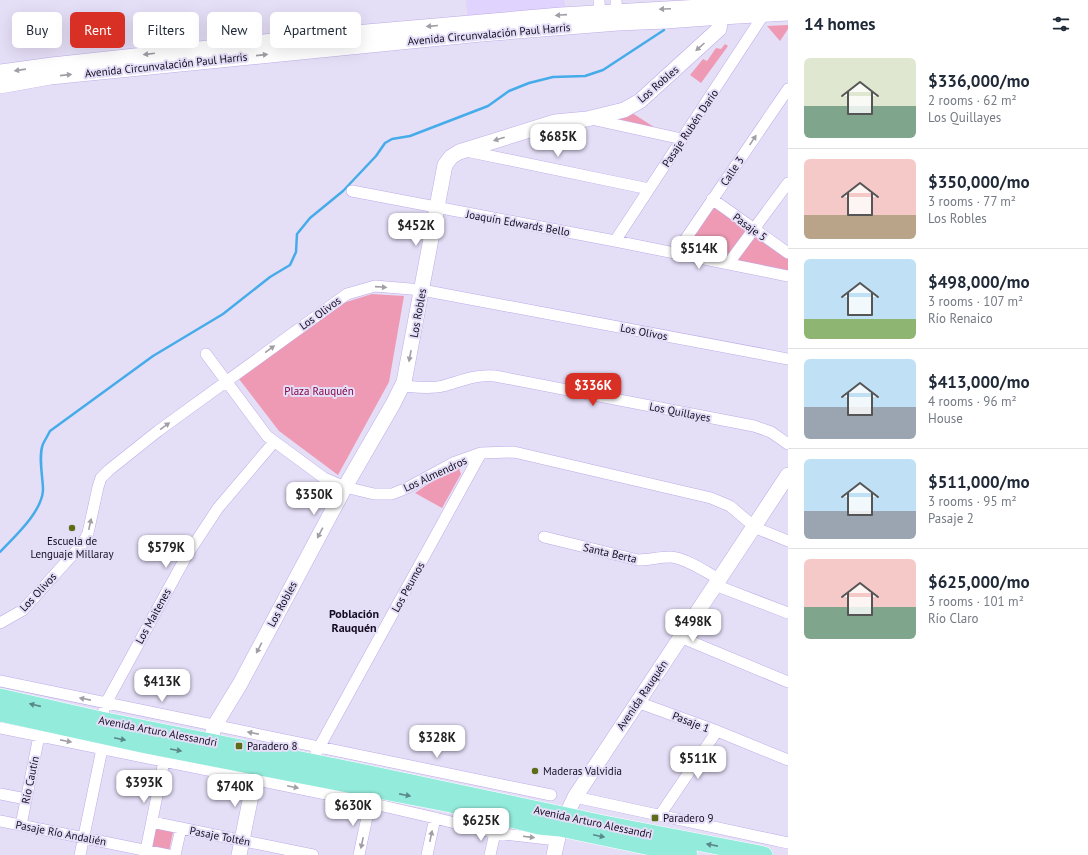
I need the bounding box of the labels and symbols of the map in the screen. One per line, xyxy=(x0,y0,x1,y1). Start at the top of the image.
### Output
one-way arrow xyxy=(658,6,671,12)
one-way arrow xyxy=(555,12,567,19)
street label: Avenida Circunvalación Paul Harris xyxy=(407,20,571,48)
one-way arrow xyxy=(426,23,438,29)
one-way arrow xyxy=(695,42,705,51)
street label: Avenida Circunvalación Paul Harris xyxy=(84,49,248,81)
one-way arrow xyxy=(143,51,155,58)
one-way arrow xyxy=(256,52,268,58)
street label: Los Robles xyxy=(635,62,682,106)
one-way arrow xyxy=(14,67,26,73)
one-way arrow xyxy=(60,72,72,79)
street label: Pasaje Rubén Darío xyxy=(659,86,721,170)
pin: $685K xyxy=(530,124,586,158)
one-way arrow xyxy=(749,134,757,145)
one-way arrow xyxy=(493,136,505,142)
street label: Calle 3 xyxy=(717,154,747,188)
street label: Joaquín Edwards Bello xyxy=(464,207,571,239)
street label: Pasaje 5 xyxy=(730,210,770,244)
pin: $452K xyxy=(388,213,444,247)
pin: $514K xyxy=(671,236,727,270)
one-way arrow xyxy=(375,284,387,291)
street label: Los Robles xyxy=(407,287,429,339)
street label: Los Olivos xyxy=(297,293,344,333)
street label: Los Olivos xyxy=(619,321,669,344)
one-way arrow xyxy=(265,345,276,353)
one-way arrow xyxy=(407,350,413,362)
pin: $336K xyxy=(565,373,621,407)
park label: Plaza Rauquén xyxy=(284,384,354,398)
street label: Los Quillayes xyxy=(648,399,712,425)
one-way arrow xyxy=(160,422,171,430)
street label: Los Almendros xyxy=(401,453,469,495)
pin: $350K xyxy=(286,482,342,516)
one-way arrow xyxy=(87,517,93,530)
marker: Escuela de Lenguaje Millaray xyxy=(67,523,77,533)
one-way arrow xyxy=(317,527,323,539)
place label: Escuela de Lenguaje Millaray xyxy=(30,534,114,561)
pin: $579K xyxy=(138,535,194,569)
street label: Santa Berta xyxy=(582,540,638,566)
street label: Los Peumos xyxy=(388,559,428,615)
street label: Los Olivos xyxy=(17,569,60,614)
street label: Los Robles xyxy=(264,578,300,629)
street label: Los Maitenes xyxy=(132,586,174,646)
district label: Población Rauquén xyxy=(329,606,379,635)
pin: $498K xyxy=(665,609,721,643)
one-way arrow xyxy=(255,642,262,654)
street label: Avenida Rauquén xyxy=(613,657,671,733)
pin: $413K xyxy=(134,669,190,703)
one-way arrow xyxy=(78,695,91,701)
one-way arrow xyxy=(28,702,41,708)
street label: Pasaje 1 xyxy=(670,709,712,735)
street label: Avenida Arturo Alessandri xyxy=(97,713,219,749)
pin: $328K xyxy=(409,725,465,759)
one-way arrow xyxy=(247,729,259,735)
one-way arrow xyxy=(114,737,126,743)
one-way arrow xyxy=(60,739,72,745)
place label: Paradero 8 xyxy=(247,739,298,753)
marker: Paradero 8 xyxy=(234,741,244,751)
pin: $511K xyxy=(670,746,726,780)
one-way arrow xyxy=(170,748,182,754)
street label: Río Cautín xyxy=(18,755,42,805)
place label: Maderas Valvidia xyxy=(543,764,622,778)
marker: Maderas Valvidia xyxy=(530,766,540,776)
pin: $393K xyxy=(116,770,172,804)
pin: $740K xyxy=(207,774,263,808)
one-way arrow xyxy=(286,785,299,791)
pin: $630K xyxy=(325,793,381,827)
one-way arrow xyxy=(399,793,411,799)
street label: Avenida Arturo Alessandri xyxy=(533,803,654,841)
pin: $625K xyxy=(453,808,509,842)
place label: Paradero 9 xyxy=(663,811,714,825)
marker: Paradero 9 xyxy=(650,813,660,823)
street label: Pasaje Río Andalién xyxy=(14,817,108,849)
street label: Pasaje Toltén xyxy=(189,823,251,849)
one-way arrow xyxy=(428,830,434,842)
one-way arrow xyxy=(523,834,535,840)
one-way arrow xyxy=(592,834,605,840)
one-way arrow xyxy=(359,837,365,849)
one-way arrow xyxy=(706,842,718,848)

